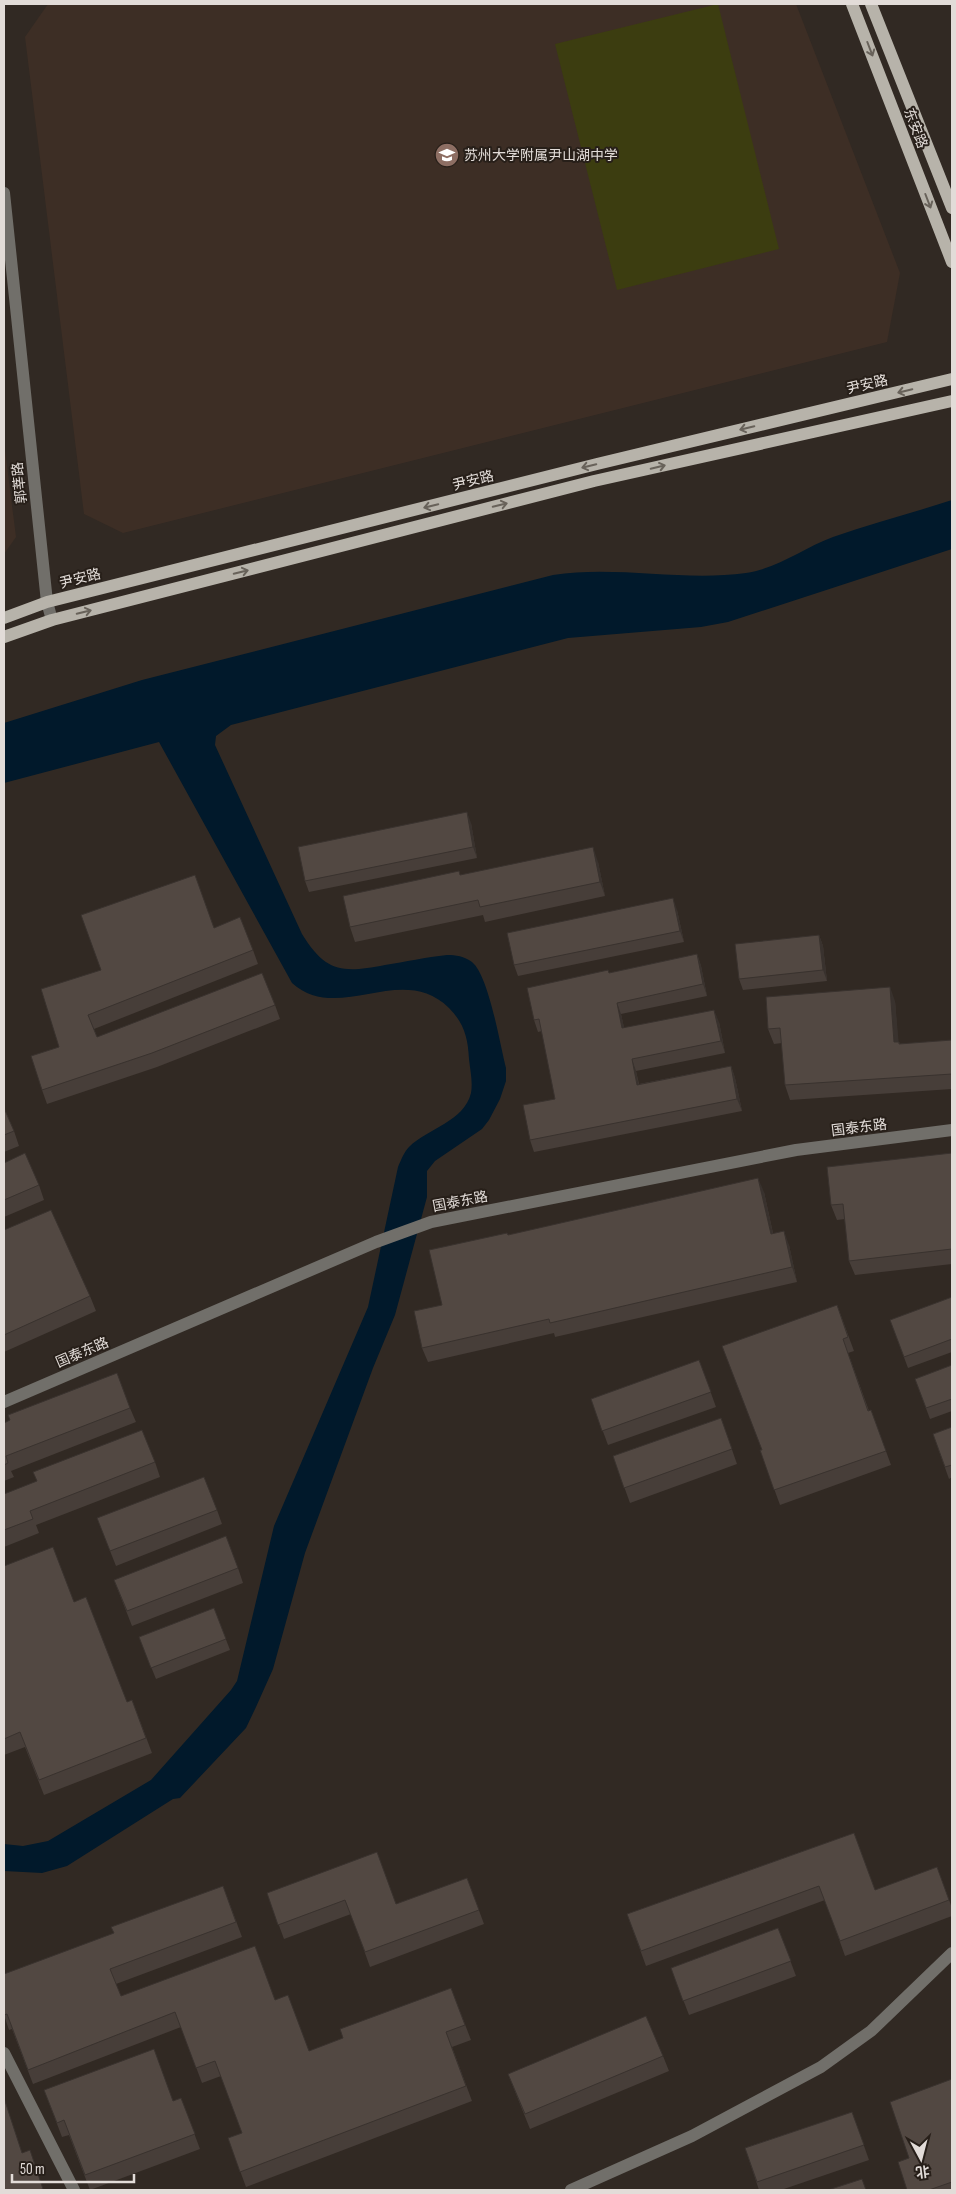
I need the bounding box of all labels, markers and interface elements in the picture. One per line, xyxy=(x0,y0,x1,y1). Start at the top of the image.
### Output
one-way arrow xyxy=(865,41,875,56)
street label: 东安路 xyxy=(900,106,931,151)
school or university icon: 苏州大学附属尹山湖中学 xyxy=(434,142,460,168)
place label: 苏州大学附属尹山湖中学 xyxy=(464,147,618,164)
one-way arrow xyxy=(924,193,934,208)
street label: 尹安路 xyxy=(845,371,889,397)
one-way arrow xyxy=(897,387,913,396)
one-way arrow xyxy=(739,424,755,433)
street label: 郭莘路 xyxy=(9,461,30,505)
one-way arrow xyxy=(581,462,597,471)
one-way arrow xyxy=(650,462,666,471)
street label: 尹安路 xyxy=(451,467,496,494)
one-way arrow xyxy=(492,500,508,509)
one-way arrow xyxy=(424,502,440,511)
street label: 尹安路 xyxy=(58,565,103,592)
one-way arrow xyxy=(232,566,248,576)
one-way arrow xyxy=(75,607,91,616)
street label: 国泰东路 xyxy=(830,1116,888,1139)
street label: 国泰东路 xyxy=(431,1188,489,1215)
street label: 国泰东路 xyxy=(53,1334,111,1371)
north arrow xyxy=(896,2134,946,2184)
scale bar xyxy=(12,2152,135,2184)
text: 50 m xyxy=(20,2160,45,2179)
text: 北 xyxy=(915,2162,931,2181)

